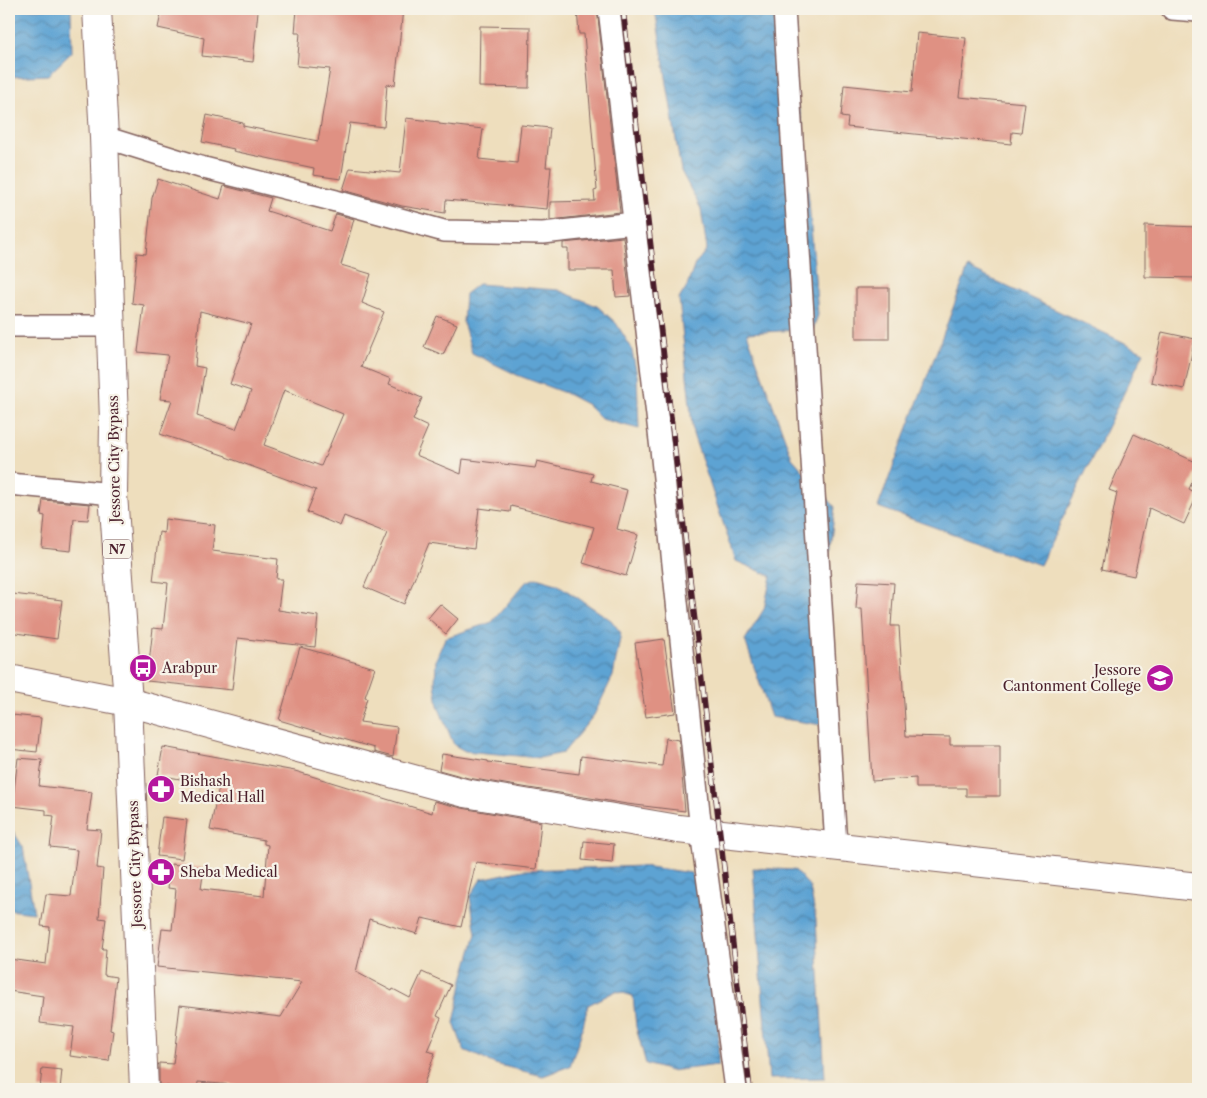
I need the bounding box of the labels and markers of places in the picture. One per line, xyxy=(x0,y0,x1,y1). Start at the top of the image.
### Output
bus stop icon: Arabpur xyxy=(128,653,158,683)
place label: Arabpur xyxy=(161,659,217,677)
place label: Jessore Cantonment College xyxy=(1003,661,1141,695)
school or university icon: Jessore Cantonment College xyxy=(1145,663,1175,693)
place label: Bishash Medical Hall xyxy=(180,772,265,806)
pharmacy icon: Bishash Medical Hall xyxy=(146,774,176,804)
pharmacy icon: Sheba Medical xyxy=(146,857,176,887)
place label: Sheba Medical xyxy=(180,863,278,881)

